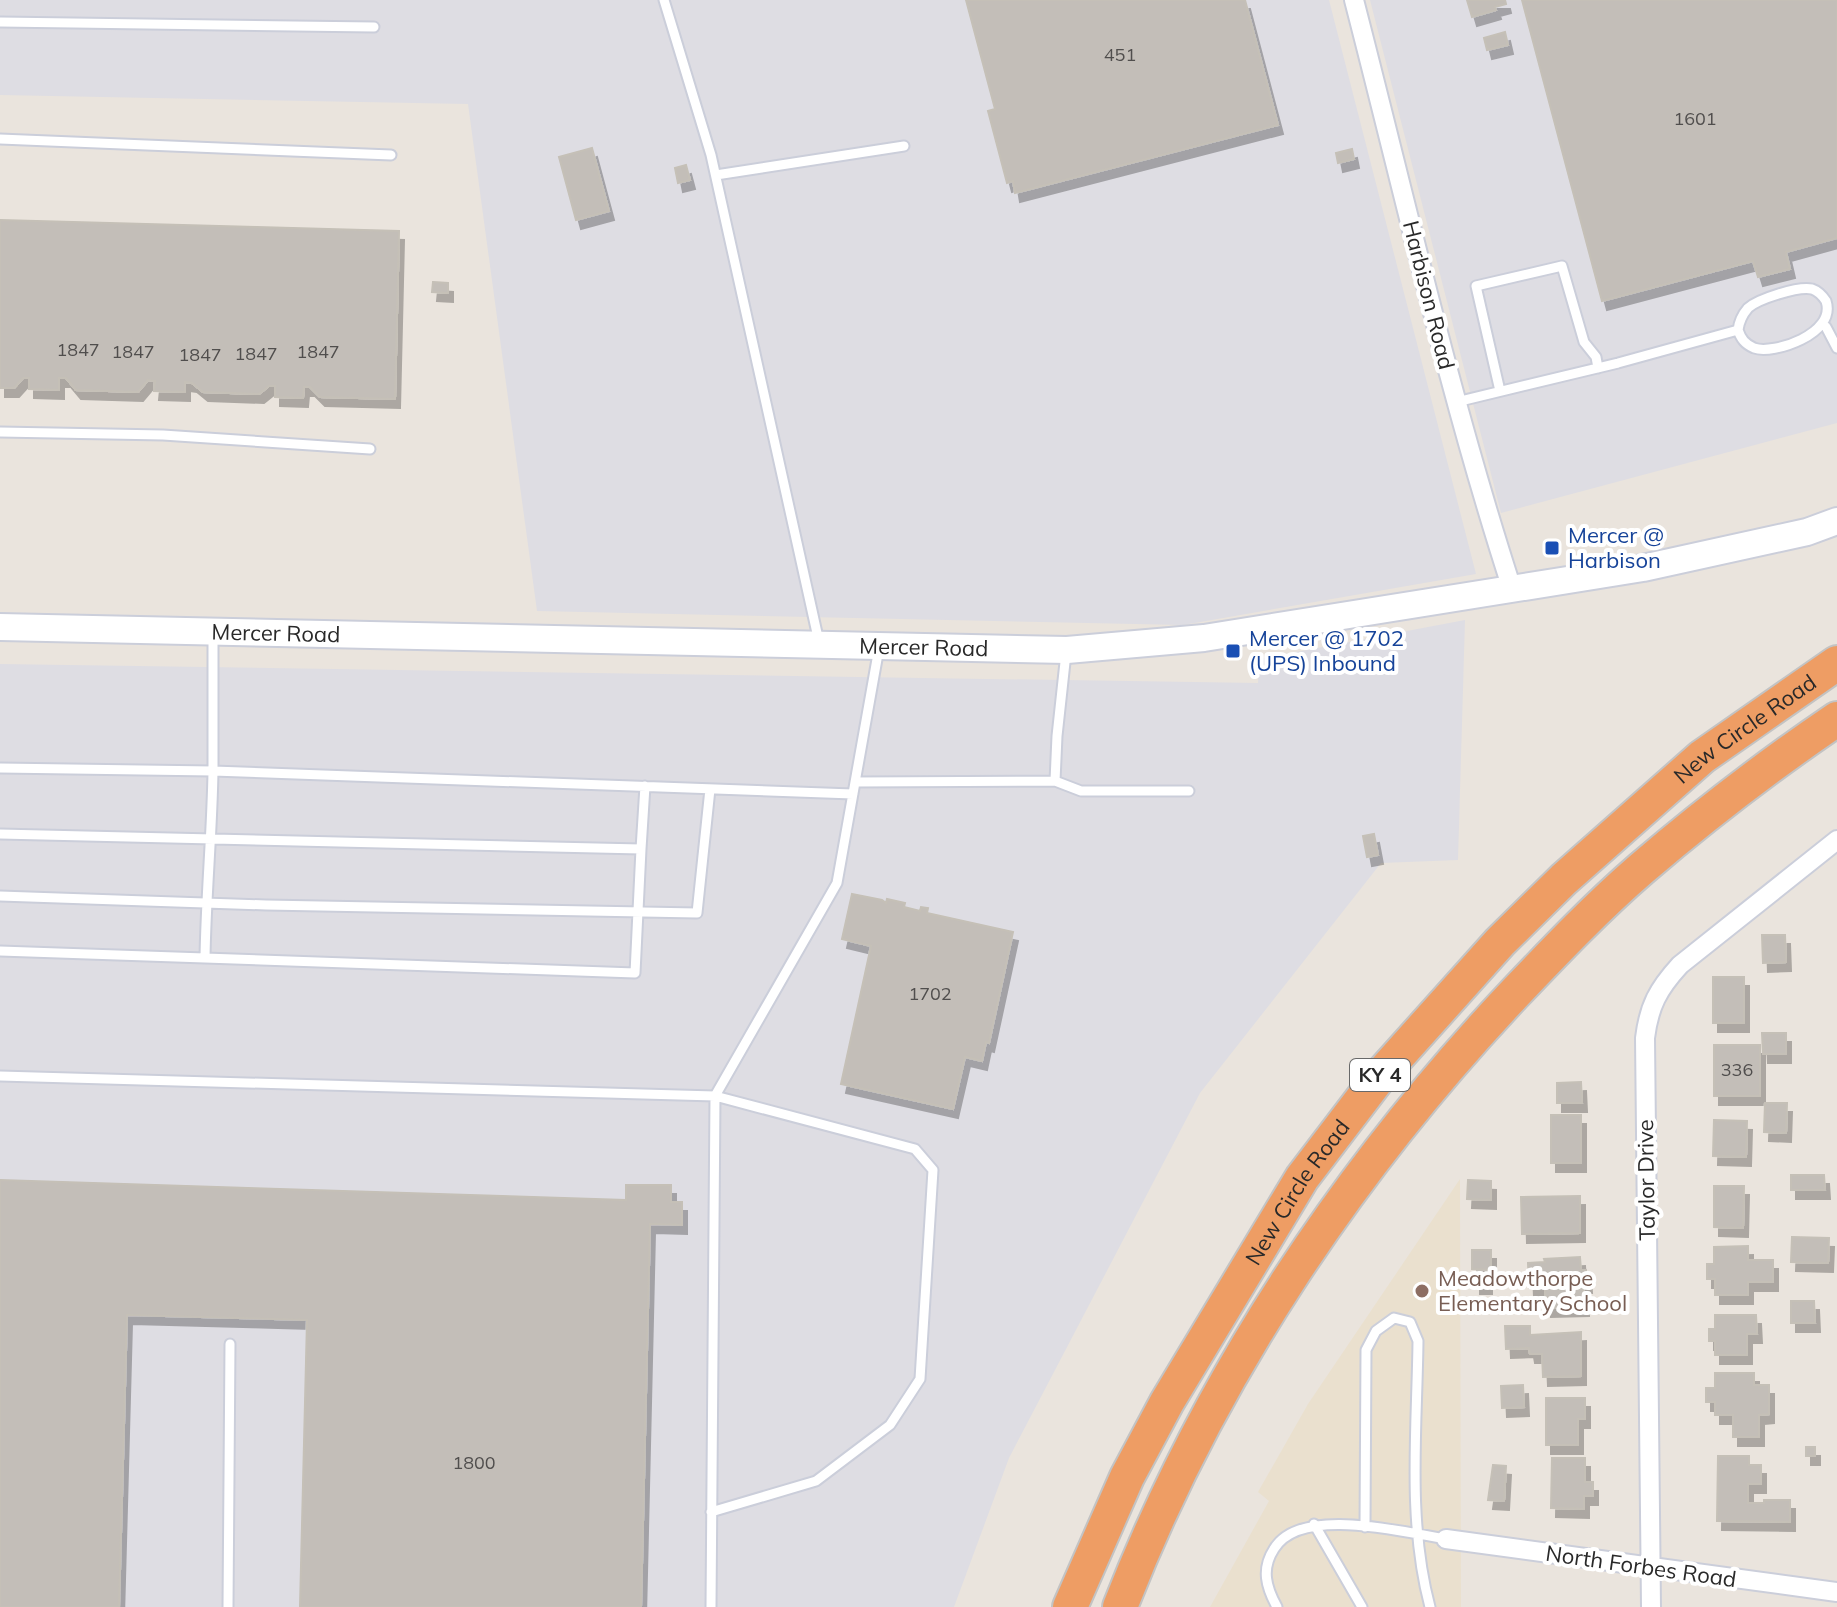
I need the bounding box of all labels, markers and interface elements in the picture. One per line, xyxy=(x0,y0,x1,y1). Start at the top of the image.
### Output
house number: 451 xyxy=(1104,43,1136,66)
house number: 1601 xyxy=(1673,107,1717,130)
street label: Harbison Road xyxy=(1397,218,1461,372)
house number: 1847 xyxy=(56,338,100,361)
house number: 1847 xyxy=(111,340,155,363)
house number: 1847 xyxy=(296,340,340,363)
house number: 1847 xyxy=(234,342,278,365)
house number: 1847 xyxy=(178,343,222,366)
place label: Mercer @ Harbison xyxy=(1568,521,1664,574)
marker: Mercer @ Harbison xyxy=(1543,539,1561,557)
street label: Mercer Road xyxy=(211,618,341,648)
place label: Mercer @ 1702 (UPS) Inbound xyxy=(1249,624,1404,677)
street label: Mercer Road xyxy=(859,632,989,662)
marker: Mercer @ 1702 (UPS) Inbound xyxy=(1224,642,1242,660)
street label: New Circle Road xyxy=(1668,668,1821,790)
house number: 1702 xyxy=(908,982,952,1005)
house number: 336 xyxy=(1721,1058,1753,1081)
road number: KY 4 xyxy=(1350,1059,1410,1091)
street label: New Circle Road xyxy=(1239,1114,1356,1270)
street label: Taylor Drive xyxy=(1631,1119,1661,1241)
place label: Meadowthorpe Elementary School xyxy=(1438,1264,1627,1317)
marker: Meadowthorpe Elementary School xyxy=(1413,1282,1431,1300)
house number: 1800 xyxy=(452,1451,496,1474)
street label: North Forbes Road xyxy=(1544,1539,1738,1593)

